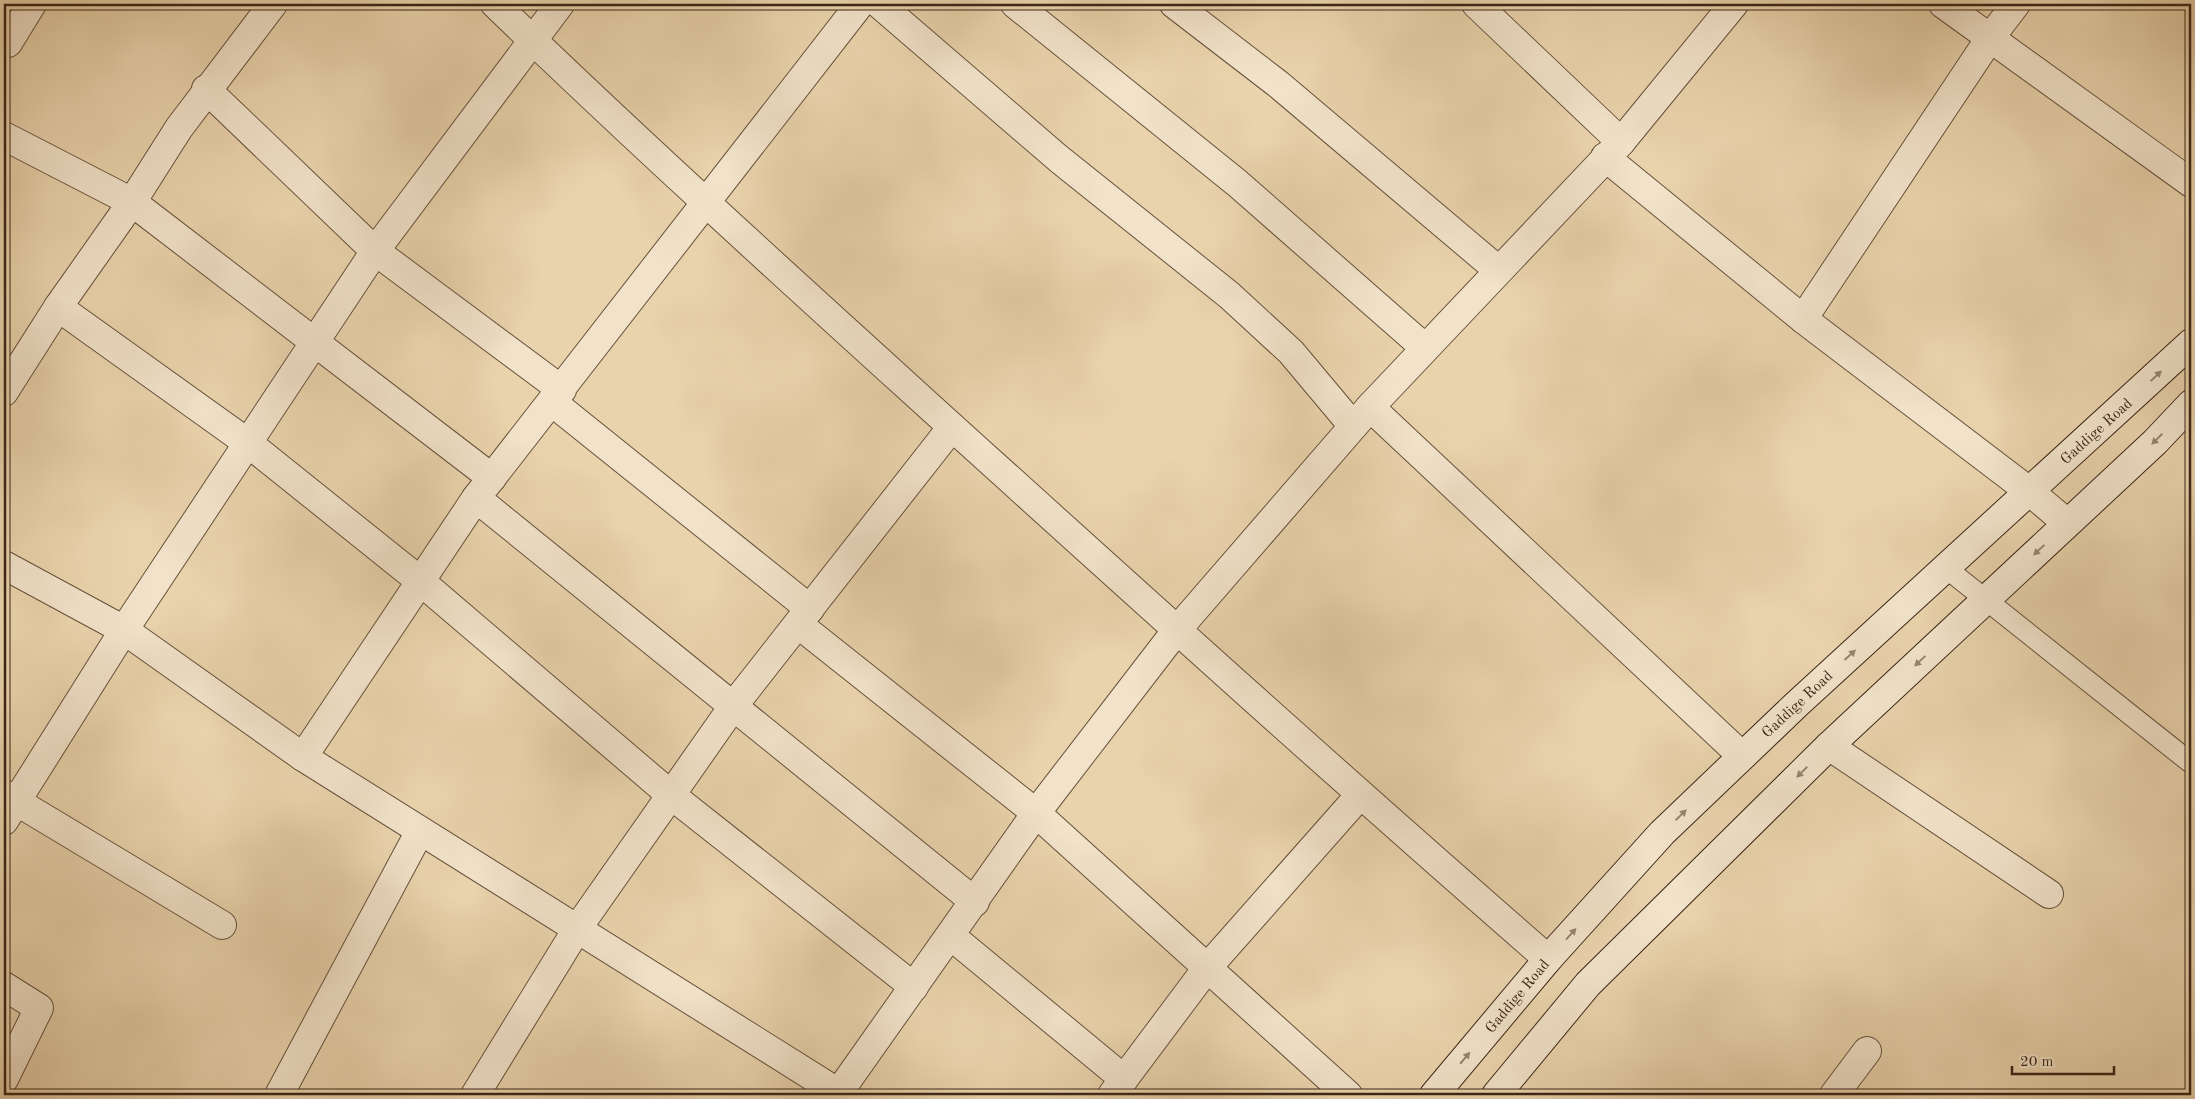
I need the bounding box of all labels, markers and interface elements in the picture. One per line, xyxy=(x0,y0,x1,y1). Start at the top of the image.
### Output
one-way arrow xyxy=(2149,370,2161,382)
street label: Gaddige Road xyxy=(2058,396,2136,468)
one-way arrow xyxy=(2151,433,2163,445)
one-way arrow xyxy=(2033,544,2045,556)
one-way arrow xyxy=(1844,650,1857,661)
one-way arrow xyxy=(1914,655,1926,667)
street label: Gaddige Road xyxy=(1760,669,1836,741)
one-way arrow xyxy=(1796,766,1808,778)
one-way arrow xyxy=(1675,809,1687,821)
one-way arrow xyxy=(1565,929,1577,941)
street label: Gaddige Road xyxy=(1483,957,1553,1036)
scale bar xyxy=(2012,1044,2115,1076)
one-way arrow xyxy=(1460,1052,1471,1065)
text: 20 m xyxy=(2020,1055,2054,1070)

